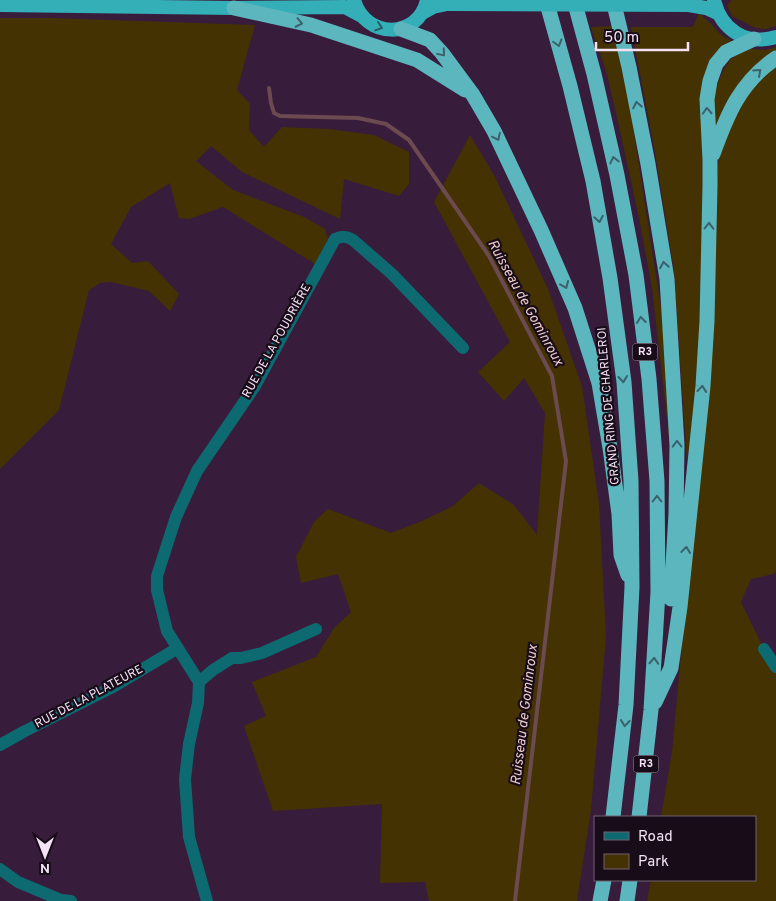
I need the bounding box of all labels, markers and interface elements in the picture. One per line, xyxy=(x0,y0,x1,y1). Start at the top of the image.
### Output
one-way arrow xyxy=(294,17,303,27)
scale bar xyxy=(596,20,688,52)
one-way arrow xyxy=(374,21,383,31)
text: 50 m xyxy=(604,29,639,48)
one-way arrow xyxy=(552,38,562,46)
one-way arrow xyxy=(436,48,445,57)
one-way arrow xyxy=(753,69,762,78)
one-way arrow xyxy=(632,100,642,109)
one-way arrow xyxy=(702,107,713,115)
one-way arrow xyxy=(491,132,501,141)
one-way arrow xyxy=(609,155,620,164)
one-way arrow xyxy=(594,214,604,223)
one-way arrow xyxy=(704,222,714,230)
water label: Ruisseau de Gominroux xyxy=(483,237,567,370)
one-way arrow xyxy=(660,261,670,269)
one-way arrow xyxy=(558,280,569,289)
street label: RUE DE LA POUDRIÈRE xyxy=(239,281,315,401)
one-way arrow xyxy=(637,316,647,324)
street label: GRAND RING DE CHARLEROI xyxy=(594,327,624,485)
road number: R3 xyxy=(632,344,658,361)
one-way arrow xyxy=(617,376,628,384)
one-way arrow xyxy=(697,384,708,392)
one-way arrow xyxy=(672,440,682,448)
one-way arrow xyxy=(652,495,662,502)
one-way arrow xyxy=(680,546,691,554)
water label: Ruisseau de Gominroux xyxy=(508,643,542,786)
one-way arrow xyxy=(648,657,659,665)
street label: RUE DE LA PLATEURE xyxy=(32,662,146,732)
one-way arrow xyxy=(619,719,630,727)
road number: R3 xyxy=(634,756,658,772)
legend xyxy=(594,816,756,881)
text: Road xyxy=(638,828,673,847)
north arrow xyxy=(20,831,70,881)
text: Park xyxy=(638,853,669,872)
text: N xyxy=(40,859,50,876)

